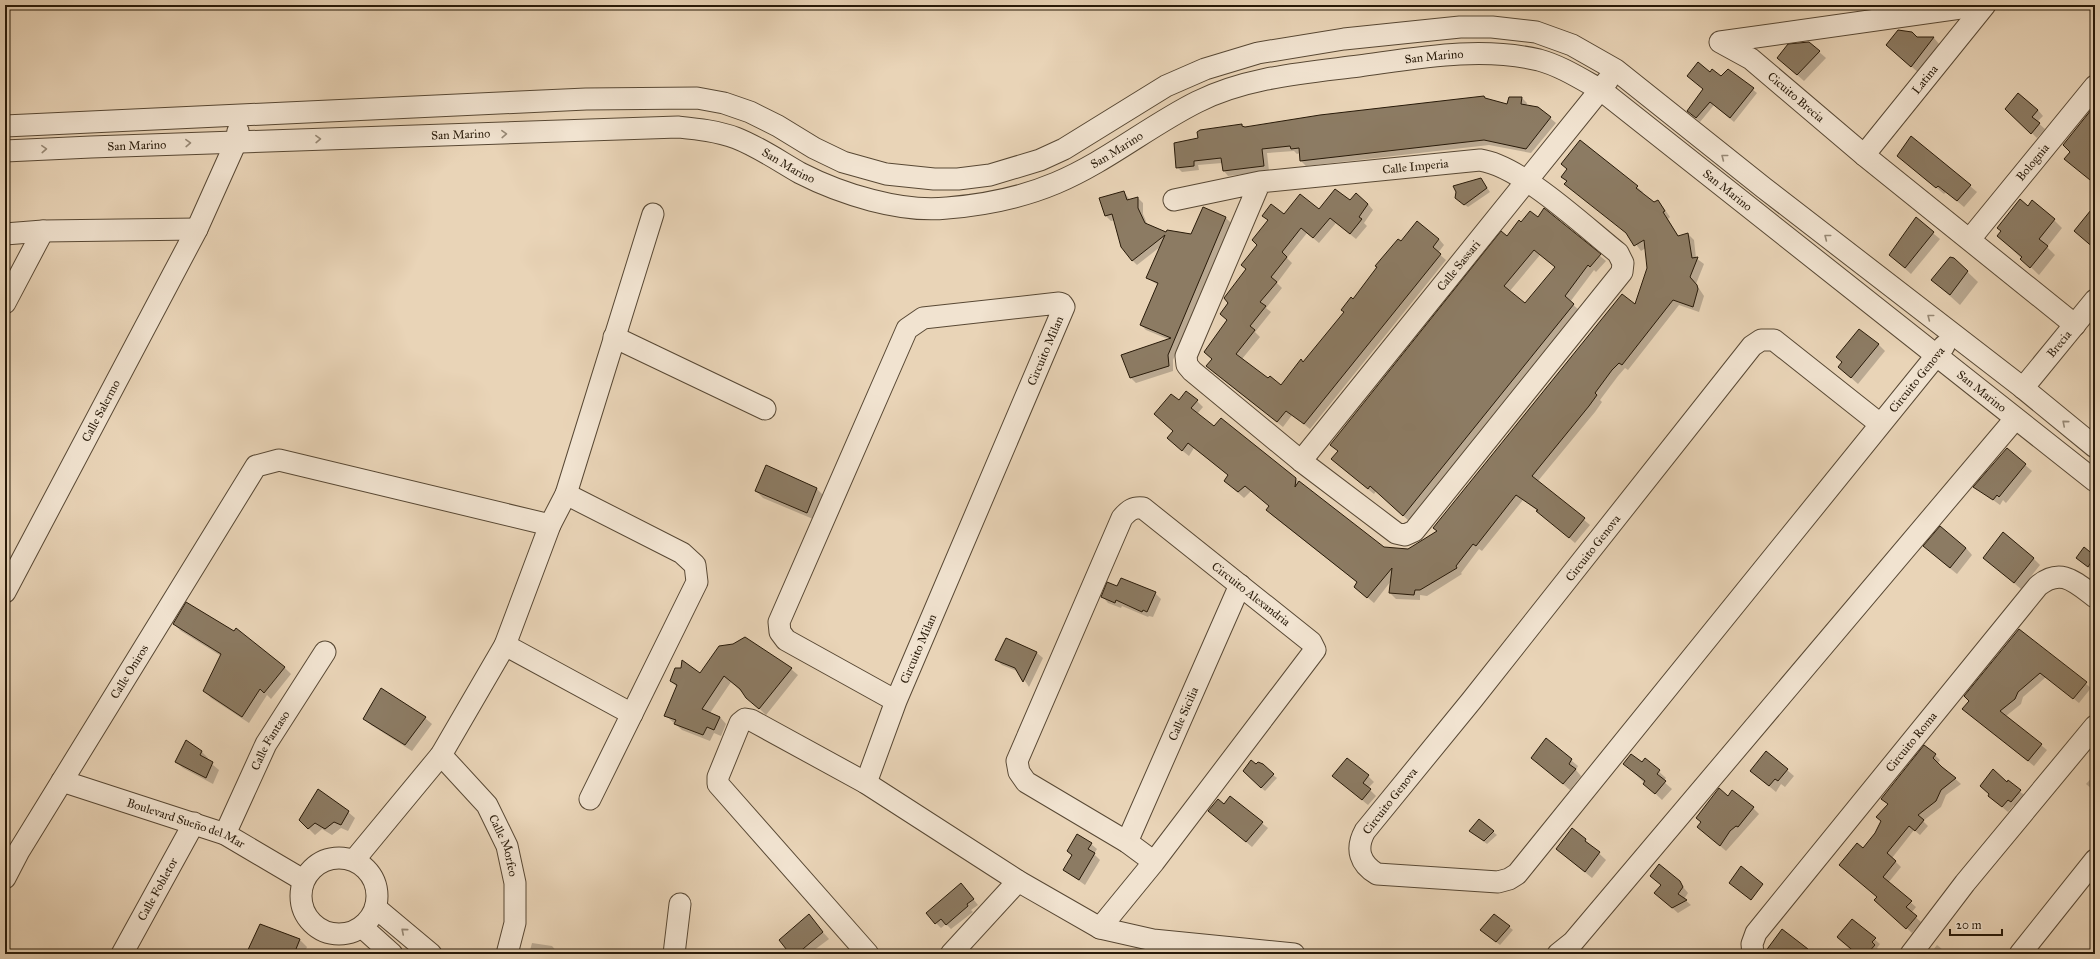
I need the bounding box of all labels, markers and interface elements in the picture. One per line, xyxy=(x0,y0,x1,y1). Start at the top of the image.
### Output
street label: San Marino xyxy=(1404,47,1464,67)
street label: Latina xyxy=(1909,62,1941,97)
street label: Cicuito Brecia xyxy=(1765,69,1828,126)
street label: San Marino xyxy=(431,126,490,142)
street label: San Marino xyxy=(1088,128,1146,171)
one-way arrow xyxy=(501,129,507,138)
one-way arrow xyxy=(315,135,321,144)
street label: San Marino xyxy=(107,137,167,153)
one-way arrow xyxy=(185,139,191,148)
street label: Bolognia xyxy=(2013,140,2053,184)
one-way arrow xyxy=(41,145,47,154)
street label: San Marino xyxy=(759,145,817,186)
one-way arrow xyxy=(1722,154,1729,161)
street label: Calle Imperia xyxy=(1382,156,1450,177)
street label: San Marino xyxy=(1700,166,1755,214)
one-way arrow xyxy=(1824,235,1831,242)
street label: Calle Sassari xyxy=(1434,237,1483,294)
street label: Circuito Milan xyxy=(1024,313,1066,388)
one-way arrow xyxy=(1927,314,1934,321)
street label: Brecia xyxy=(2044,327,2075,360)
street label: Circuito Genova xyxy=(1886,343,1948,415)
street label: San Marino xyxy=(1954,367,2009,415)
street label: Calle Salermo xyxy=(79,377,123,444)
one-way arrow xyxy=(2062,420,2070,427)
street label: Circuito Genova xyxy=(1563,511,1624,584)
street label: Circuito Alexandria xyxy=(1209,559,1294,630)
street label: Circuito Milan xyxy=(897,612,939,686)
street label: Calle Oniros xyxy=(107,642,151,701)
street label: Calle Sicilia xyxy=(1165,684,1202,743)
street label: Calle Fantaso xyxy=(248,708,293,772)
street label: Circuito Roma xyxy=(1883,708,1940,775)
street label: Circuito Genova xyxy=(1360,764,1421,837)
street label: Boulevard Sueño del Mar xyxy=(125,796,248,851)
street label: Calle Morfeo xyxy=(486,812,520,878)
street label: Calle Fobletor xyxy=(135,855,181,923)
scale bar xyxy=(1950,911,2002,937)
text: 20 m xyxy=(1956,918,1982,932)
one-way arrow xyxy=(401,929,408,936)

